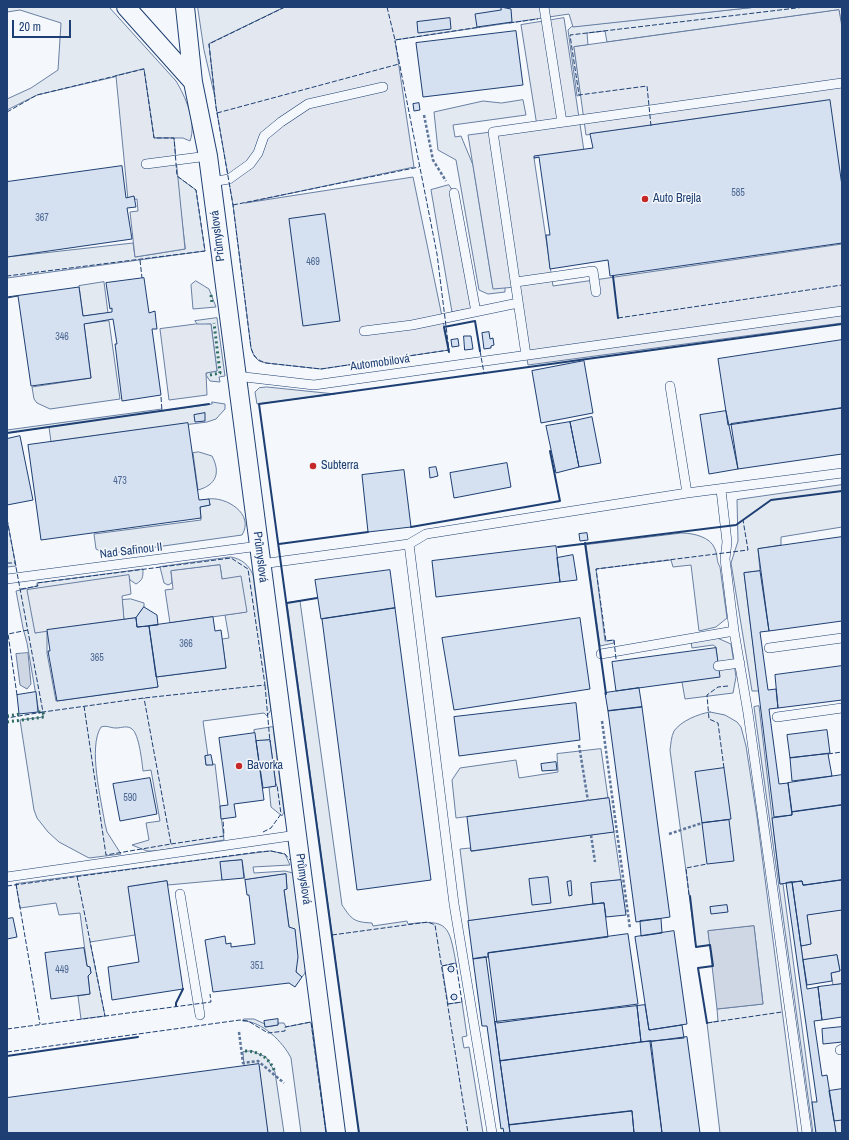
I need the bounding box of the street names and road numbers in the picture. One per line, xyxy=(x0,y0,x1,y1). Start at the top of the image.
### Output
street label: Průmyslová xyxy=(208,210,228,262)
street label: Automobilová xyxy=(349,352,411,374)
street label: Průmyslová xyxy=(250,531,270,583)
street label: Nad Safinou II xyxy=(99,540,163,562)
street label: Průmyslová xyxy=(292,853,314,905)

